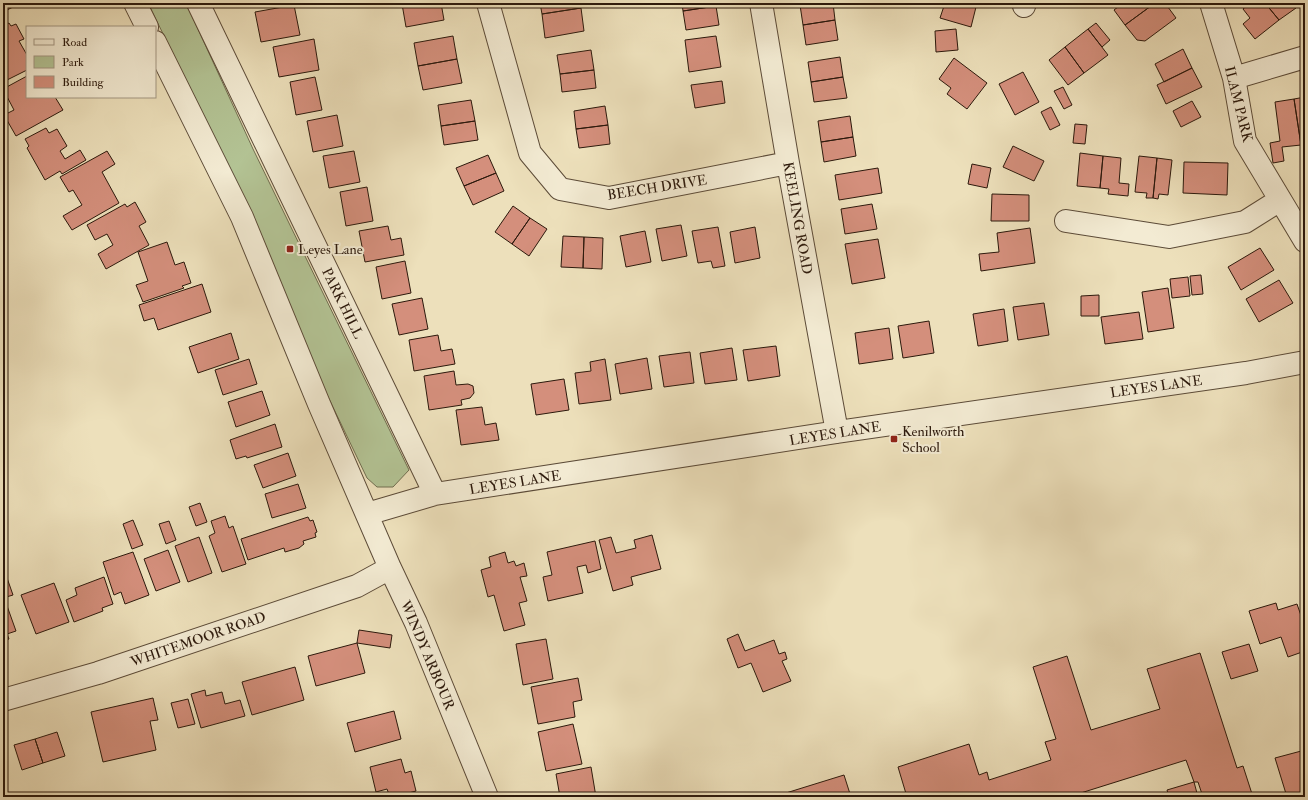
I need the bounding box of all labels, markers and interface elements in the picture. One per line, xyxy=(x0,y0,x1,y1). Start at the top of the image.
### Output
legend xyxy=(26,26,156,98)
text: Road xyxy=(62,35,87,50)
text: Park xyxy=(62,55,84,70)
street label: ILAM PARK xyxy=(1221,64,1256,144)
text: Building xyxy=(62,75,105,90)
street label: KEELING ROAD xyxy=(779,160,816,276)
street label: BEECH DRIVE xyxy=(606,171,708,204)
place label: Leyes Lane xyxy=(298,241,363,259)
marker: Leyes Lane xyxy=(285,244,295,254)
street label: PARK HILL xyxy=(318,265,367,341)
street label: LEYES LANE xyxy=(1109,372,1203,401)
street label: LEYES LANE xyxy=(788,418,882,449)
place label: Kenilworth School xyxy=(902,423,965,456)
marker: Kenilworth School xyxy=(889,434,899,444)
street label: LEYES LANE xyxy=(468,467,562,498)
street label: WINDY ARBOUR xyxy=(396,597,459,713)
street label: WHITEMOOR ROAD xyxy=(127,608,268,671)

